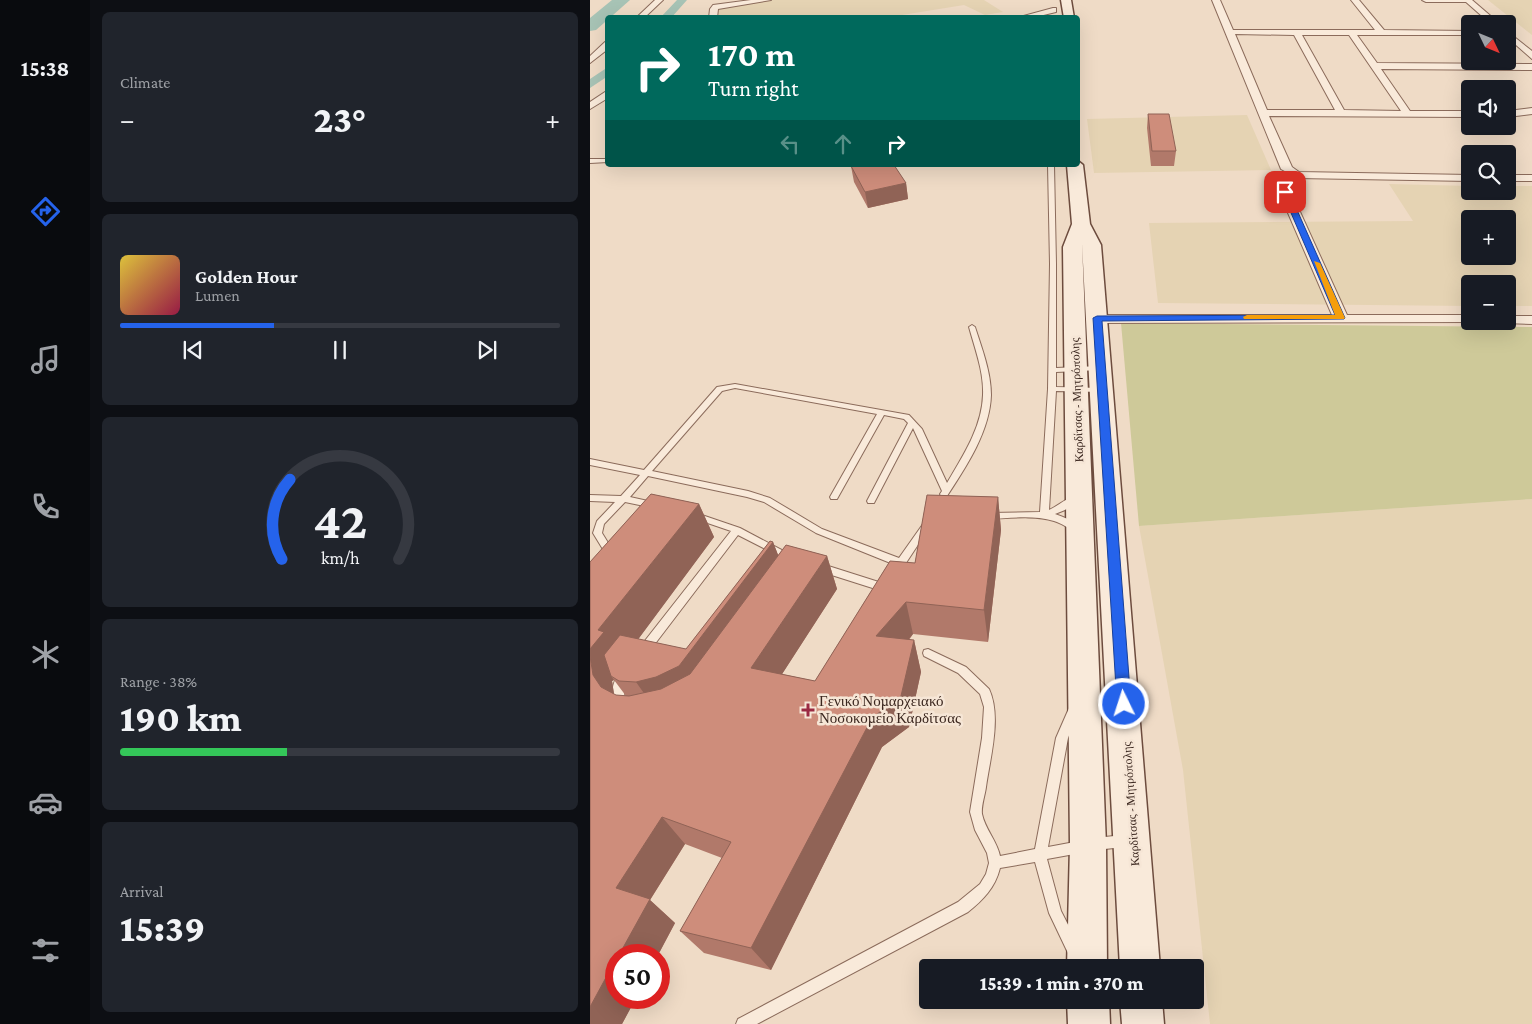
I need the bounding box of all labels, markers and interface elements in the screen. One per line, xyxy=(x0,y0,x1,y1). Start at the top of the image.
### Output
north arrow xyxy=(1461,15,1516,70)
map controls xyxy=(1461,15,1516,330)
icon: right xyxy=(625,35,690,100)
text: 170 m xyxy=(708,35,795,74)
text: 15:38 xyxy=(21,56,69,81)
text: Climate xyxy=(120,74,170,91)
text: Turn right xyxy=(708,76,799,101)
button: sound xyxy=(1461,80,1516,135)
text: 23° xyxy=(313,98,367,140)
text: − xyxy=(120,104,135,135)
text: + xyxy=(545,104,560,135)
icon: left xyxy=(776,130,804,158)
icon: ahead xyxy=(829,130,857,158)
icon: right xyxy=(882,130,910,158)
button: search xyxy=(1461,145,1516,200)
pin xyxy=(1264,171,1306,213)
icon: arrive xyxy=(1271,178,1299,206)
icon: directions xyxy=(28,194,63,229)
button: + xyxy=(1461,210,1516,265)
text: Golden Hour xyxy=(195,266,298,287)
button: − xyxy=(1461,275,1516,330)
text: Lumen xyxy=(195,287,240,304)
icon: previous xyxy=(179,336,207,364)
icon: pause xyxy=(326,336,354,364)
icon: next xyxy=(473,336,501,364)
street label: Καρδίτσας - Μητρόπολης xyxy=(1068,337,1086,462)
icon: music xyxy=(28,342,63,377)
icon: phone xyxy=(28,489,63,524)
text: 42 xyxy=(313,491,367,549)
text: km/h xyxy=(321,548,360,568)
icon: climate xyxy=(28,637,63,672)
text: Range · 38% xyxy=(120,673,197,690)
position arrow xyxy=(1097,677,1149,729)
place label: Γενικό Νομαρχειακό Νοσοκομείο Καρδίτσας xyxy=(819,693,961,727)
text: 190 km xyxy=(120,697,242,739)
marker: Γενικό Νομαρχειακό Νοσοκομείο Καρδίτσας xyxy=(801,703,815,717)
street label: Καρδίτσας - Μητρόπολης xyxy=(1120,741,1142,867)
icon: car xyxy=(28,785,63,820)
text: Arrival xyxy=(120,883,164,900)
text: 15:39 xyxy=(120,907,205,949)
icon: filters xyxy=(28,933,63,968)
speed limit sign: 50 xyxy=(605,944,670,1009)
text: 15:39 · 1 min · 370 m xyxy=(980,973,1143,994)

